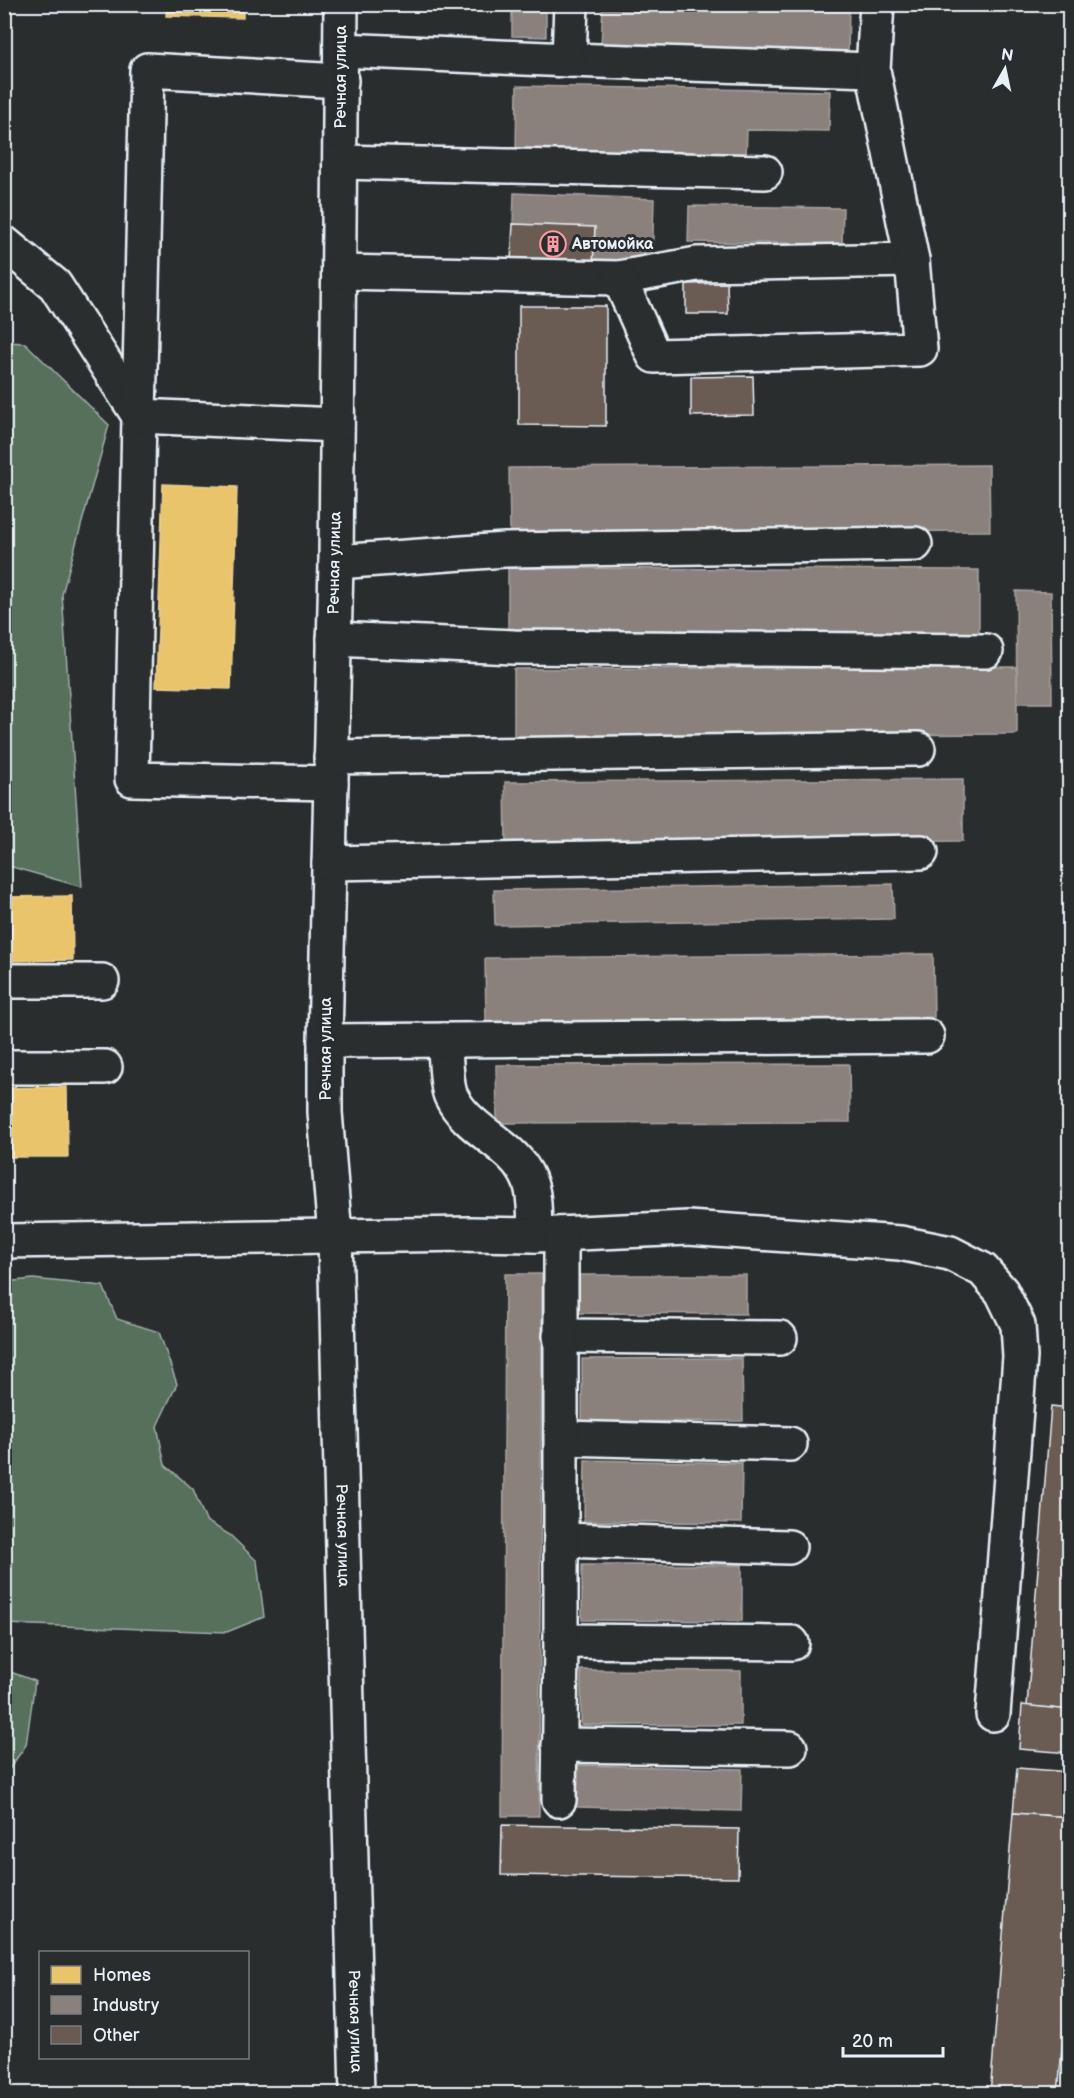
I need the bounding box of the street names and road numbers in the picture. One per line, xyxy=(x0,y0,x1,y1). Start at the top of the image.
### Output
street label: Речная улица xyxy=(332,25,351,129)
street label: Речная улица xyxy=(325,511,345,615)
street label: Речная улица xyxy=(317,997,336,1101)
street label: Речная улица xyxy=(332,1483,354,1588)
street label: Речная улица xyxy=(344,1969,366,2074)

